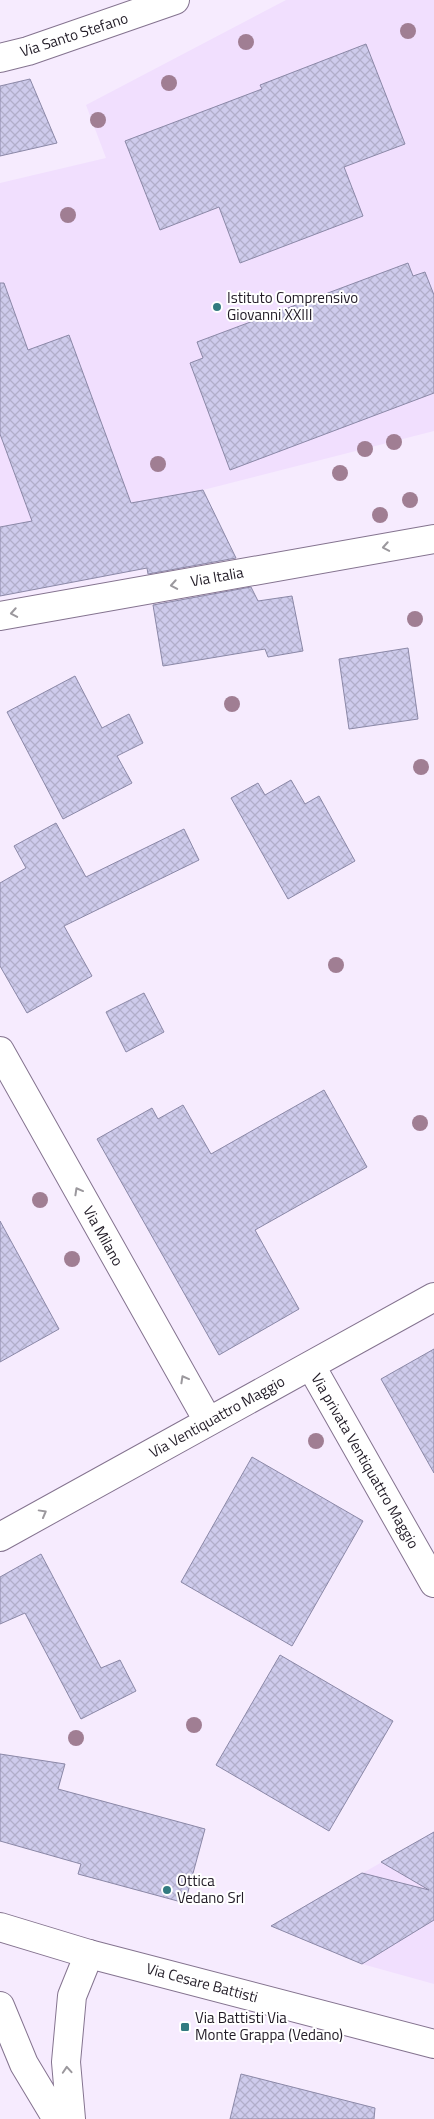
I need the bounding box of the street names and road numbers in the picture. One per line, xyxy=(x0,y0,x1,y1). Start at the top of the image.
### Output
street label: Via Santo Stefano xyxy=(17,6,131,63)
street label: Via Italia xyxy=(189,560,246,592)
street label: Via Milano xyxy=(77,1201,129,1270)
street label: Via privata Ventiquattro Maggio xyxy=(306,1369,425,1553)
street label: Via Ventiquattro Maggio xyxy=(145,1370,289,1463)
street label: Via Cesare Battisti xyxy=(144,1957,261,2008)

